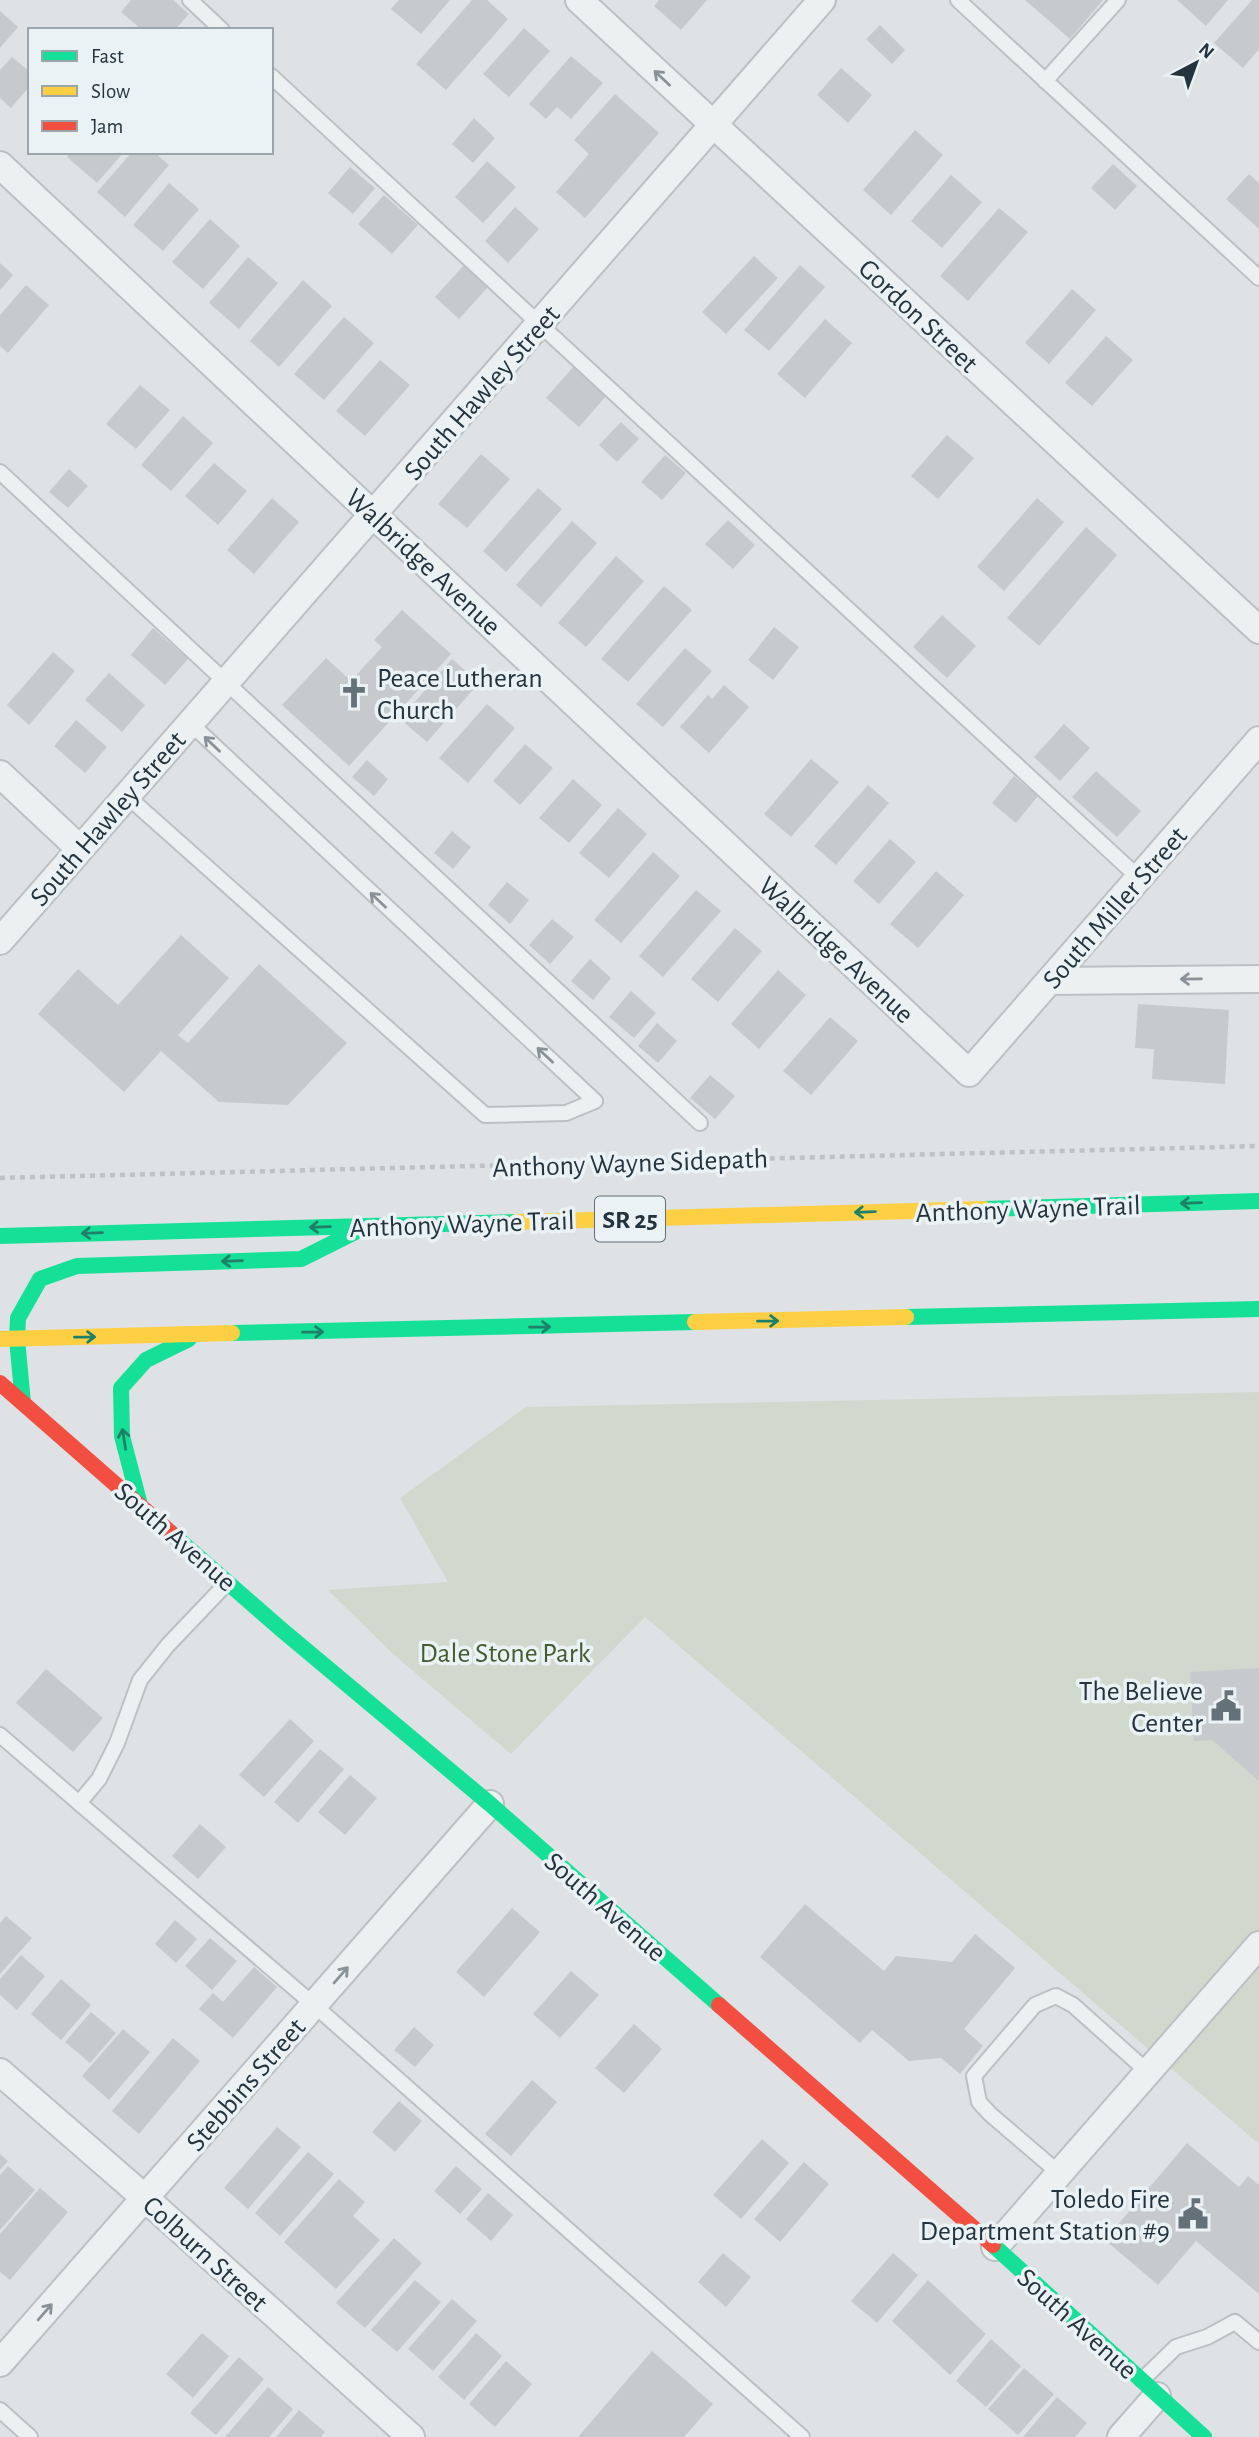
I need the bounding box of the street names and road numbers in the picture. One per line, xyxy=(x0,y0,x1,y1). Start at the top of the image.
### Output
street label: Gordon Street xyxy=(853,254,983,378)
street label: South Hawley Street xyxy=(399,301,566,486)
street label: Walbridge Avenue xyxy=(340,484,506,641)
street label: South Hawley Street xyxy=(25,727,192,912)
street label: South Miller Street xyxy=(1038,822,1193,994)
street label: Walbridge Avenue xyxy=(753,872,919,1029)
street label: Anthony Wayne Sidepath xyxy=(492,1145,768,1183)
street label: Anthony Wayne Trail xyxy=(915,1192,1141,1228)
road number: SR 25 xyxy=(595,1196,665,1242)
street label: Anthony Wayne Trail xyxy=(349,1207,575,1243)
street label: South Avenue xyxy=(109,1478,241,1597)
street label: South Avenue xyxy=(539,1848,671,1967)
street label: Stebbins Street xyxy=(182,2014,311,2157)
street label: Colburn Street xyxy=(137,2192,272,2317)
street label: South Avenue xyxy=(1011,2264,1142,2385)

